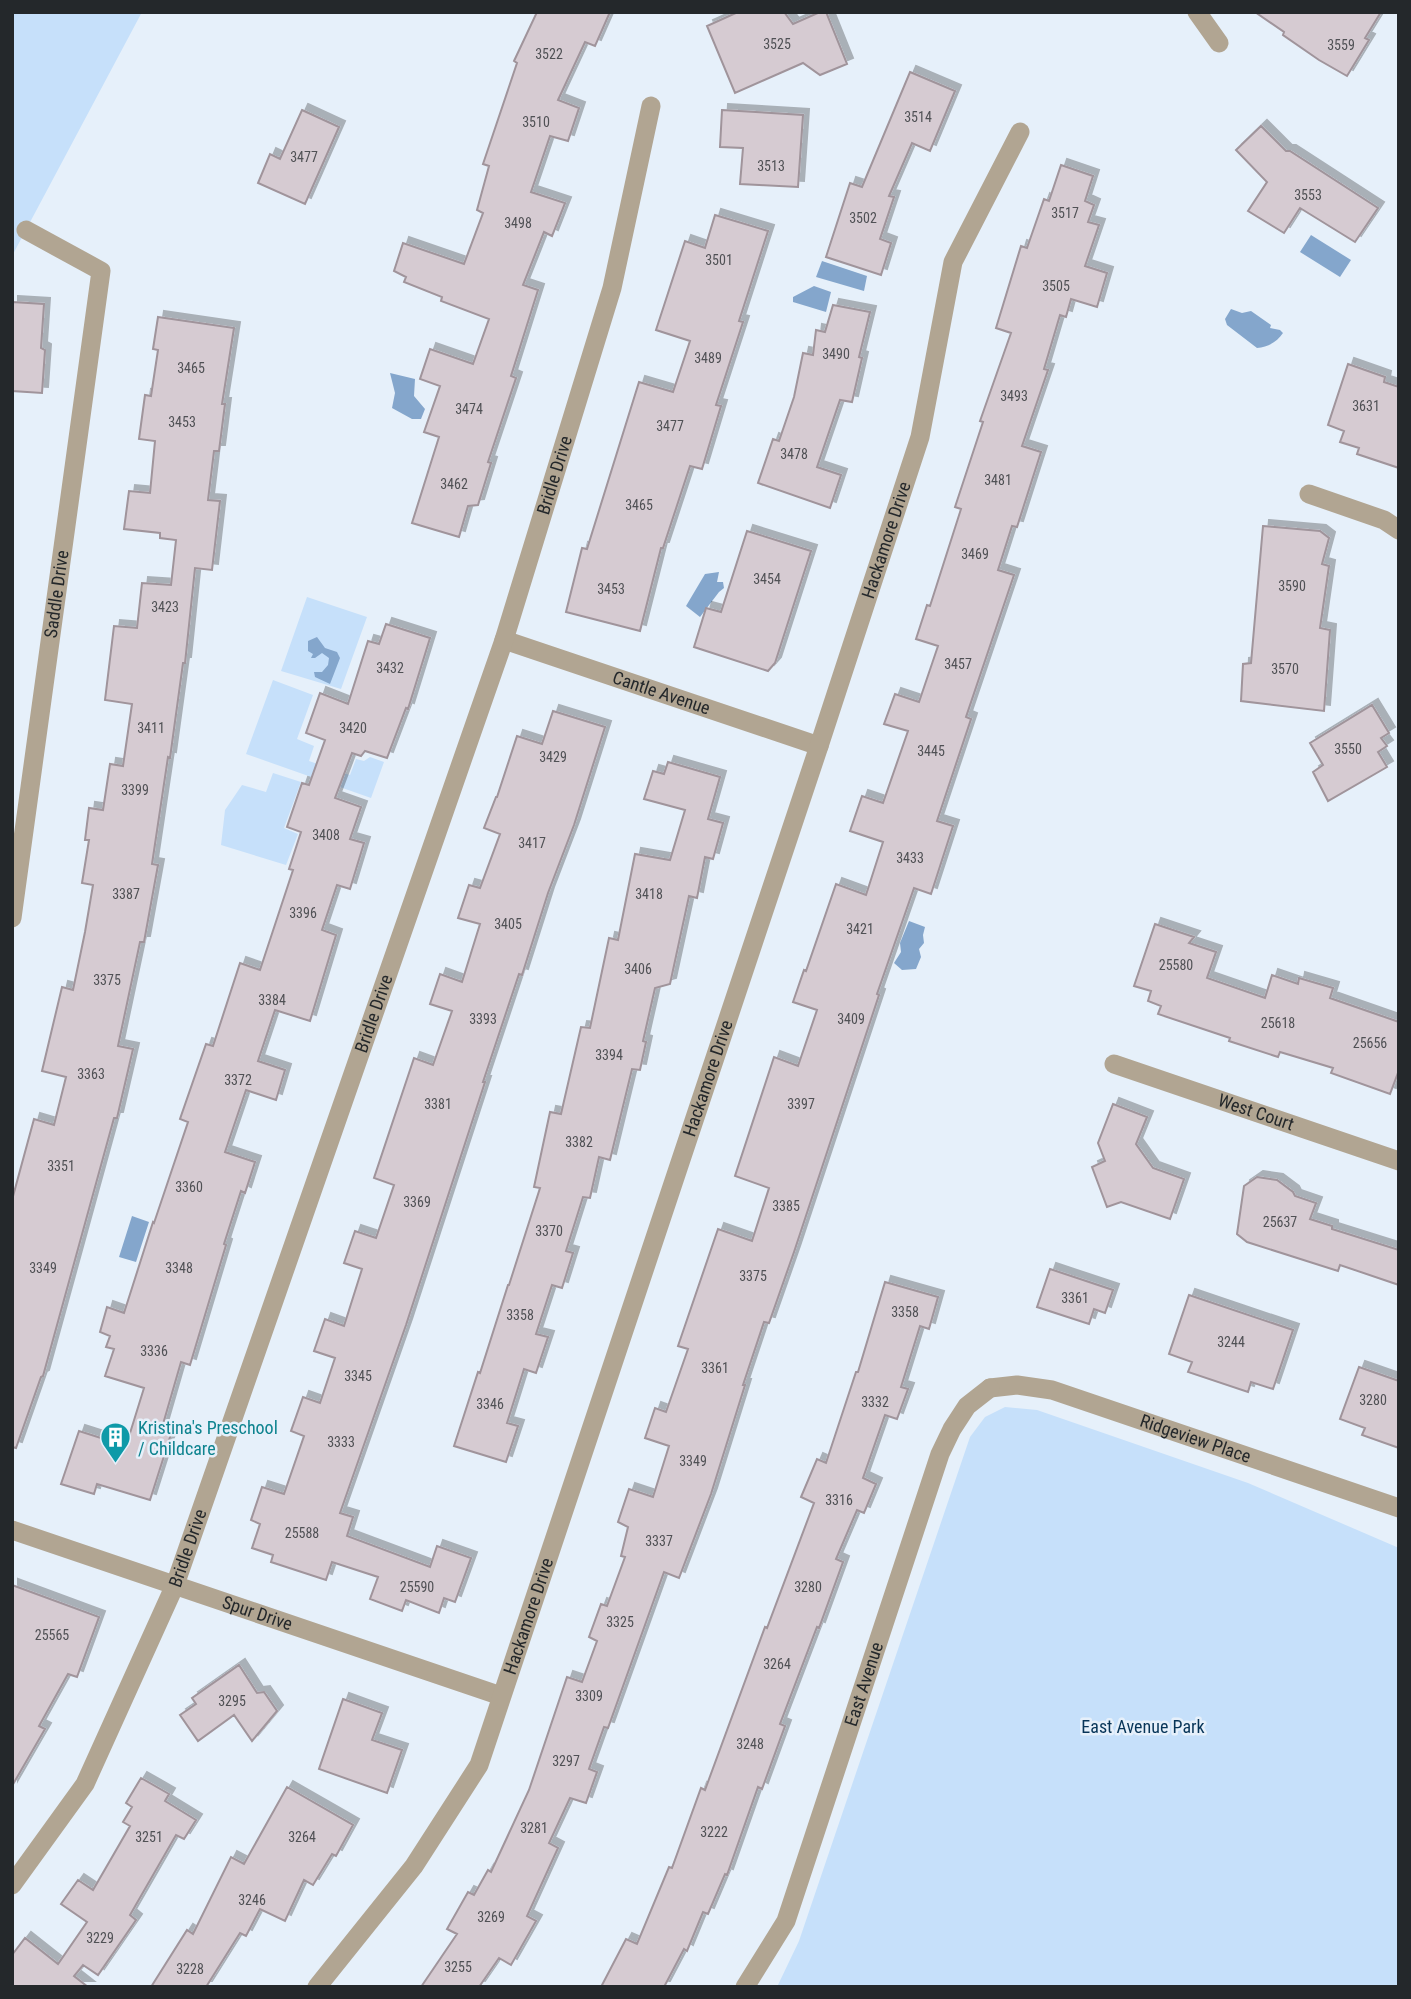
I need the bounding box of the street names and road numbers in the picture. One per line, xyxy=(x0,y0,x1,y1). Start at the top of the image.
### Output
street label: Bridle Drive xyxy=(532,433,576,517)
street label: Hackamore Drive xyxy=(857,479,915,601)
street label: Saddle Drive xyxy=(40,549,72,639)
street label: Cantle Avenue xyxy=(610,666,713,719)
street label: Bridle Drive xyxy=(350,972,397,1055)
street label: Hackamore Drive xyxy=(678,1017,737,1139)
street label: West Court xyxy=(1215,1089,1297,1134)
street label: Ridgeview Place xyxy=(1138,1410,1254,1467)
street label: Bridle Drive xyxy=(164,1506,211,1590)
street label: Hackamore Drive xyxy=(499,1555,557,1677)
street label: Spur Drive xyxy=(220,1591,295,1634)
street label: East Avenue xyxy=(840,1639,887,1729)

